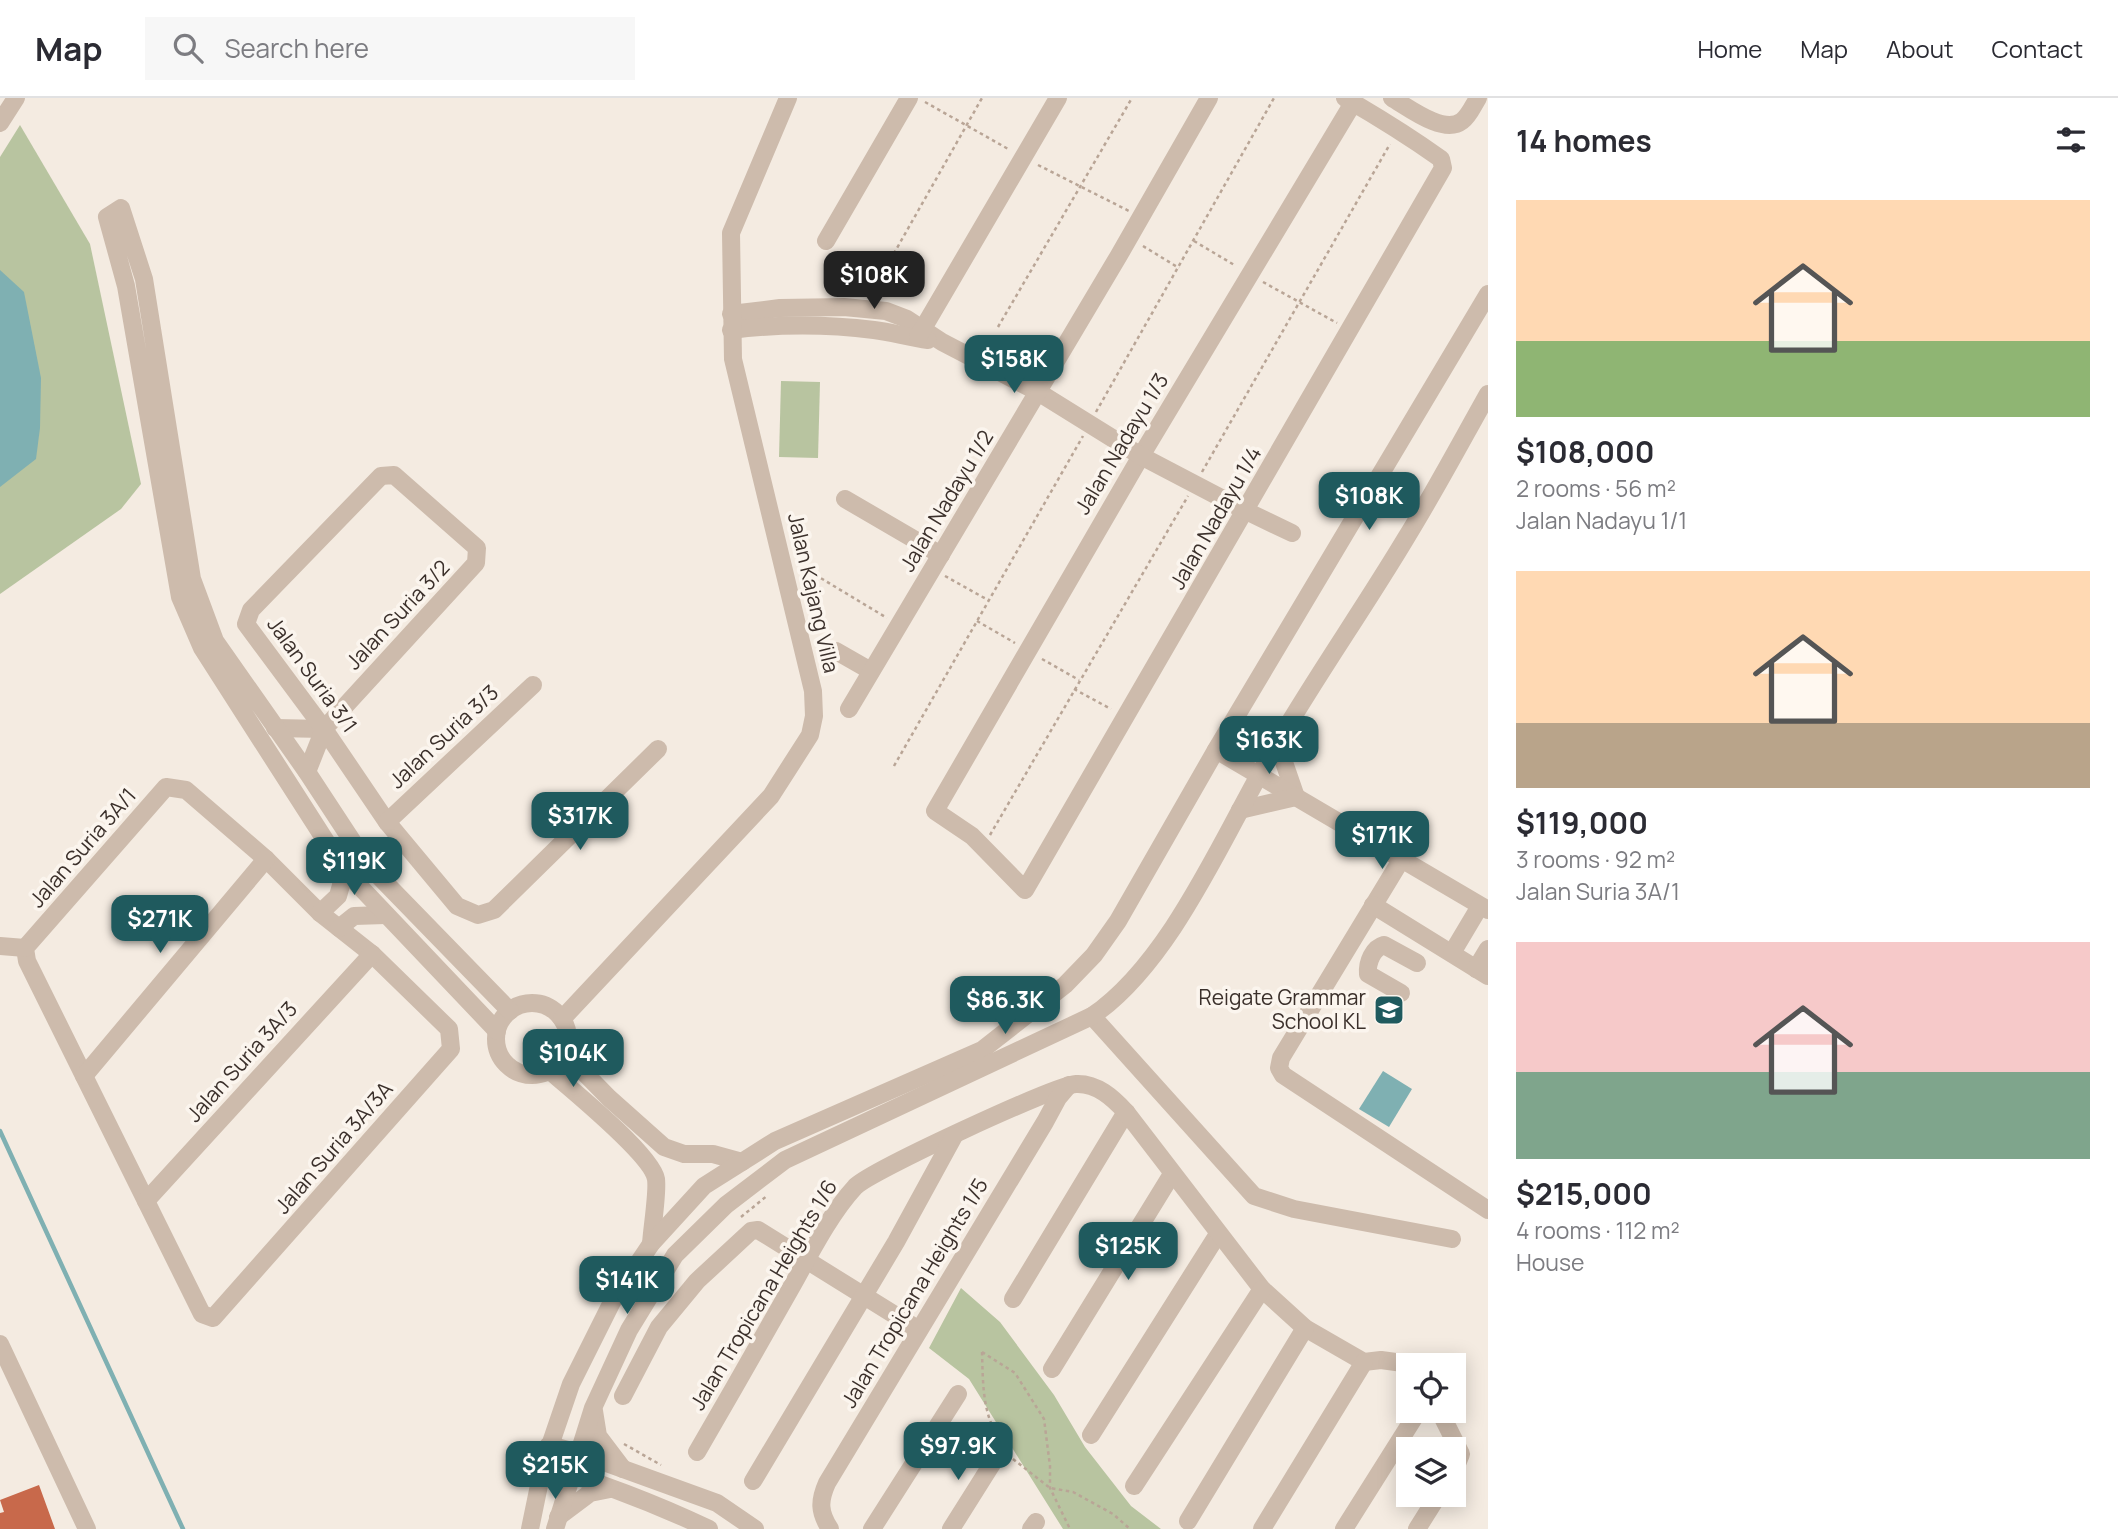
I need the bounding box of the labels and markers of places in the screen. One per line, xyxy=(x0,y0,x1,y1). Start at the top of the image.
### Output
pin: $108K xyxy=(825,252,923,311)
pin: $158K xyxy=(965,336,1063,395)
pin: $108K xyxy=(1320,472,1418,532)
pin: $163K xyxy=(1220,716,1318,776)
pin: $317K xyxy=(531,792,629,852)
pin: $171K xyxy=(1333,812,1431,871)
pin: $119K xyxy=(305,838,403,897)
pin: $271K xyxy=(111,896,209,955)
pin: $86.3K xyxy=(948,976,1062,1036)
place label: Reigate Grammar School KL xyxy=(1199,983,1366,1035)
school or university icon: Reigate Grammar School KL xyxy=(1372,993,1406,1027)
pin: $104K xyxy=(524,1030,622,1089)
pin: $125K xyxy=(1079,1222,1177,1282)
pin: $141K xyxy=(578,1256,676,1316)
pin: $97.9K xyxy=(901,1422,1015,1482)
pin: $215K xyxy=(506,1442,604,1501)

